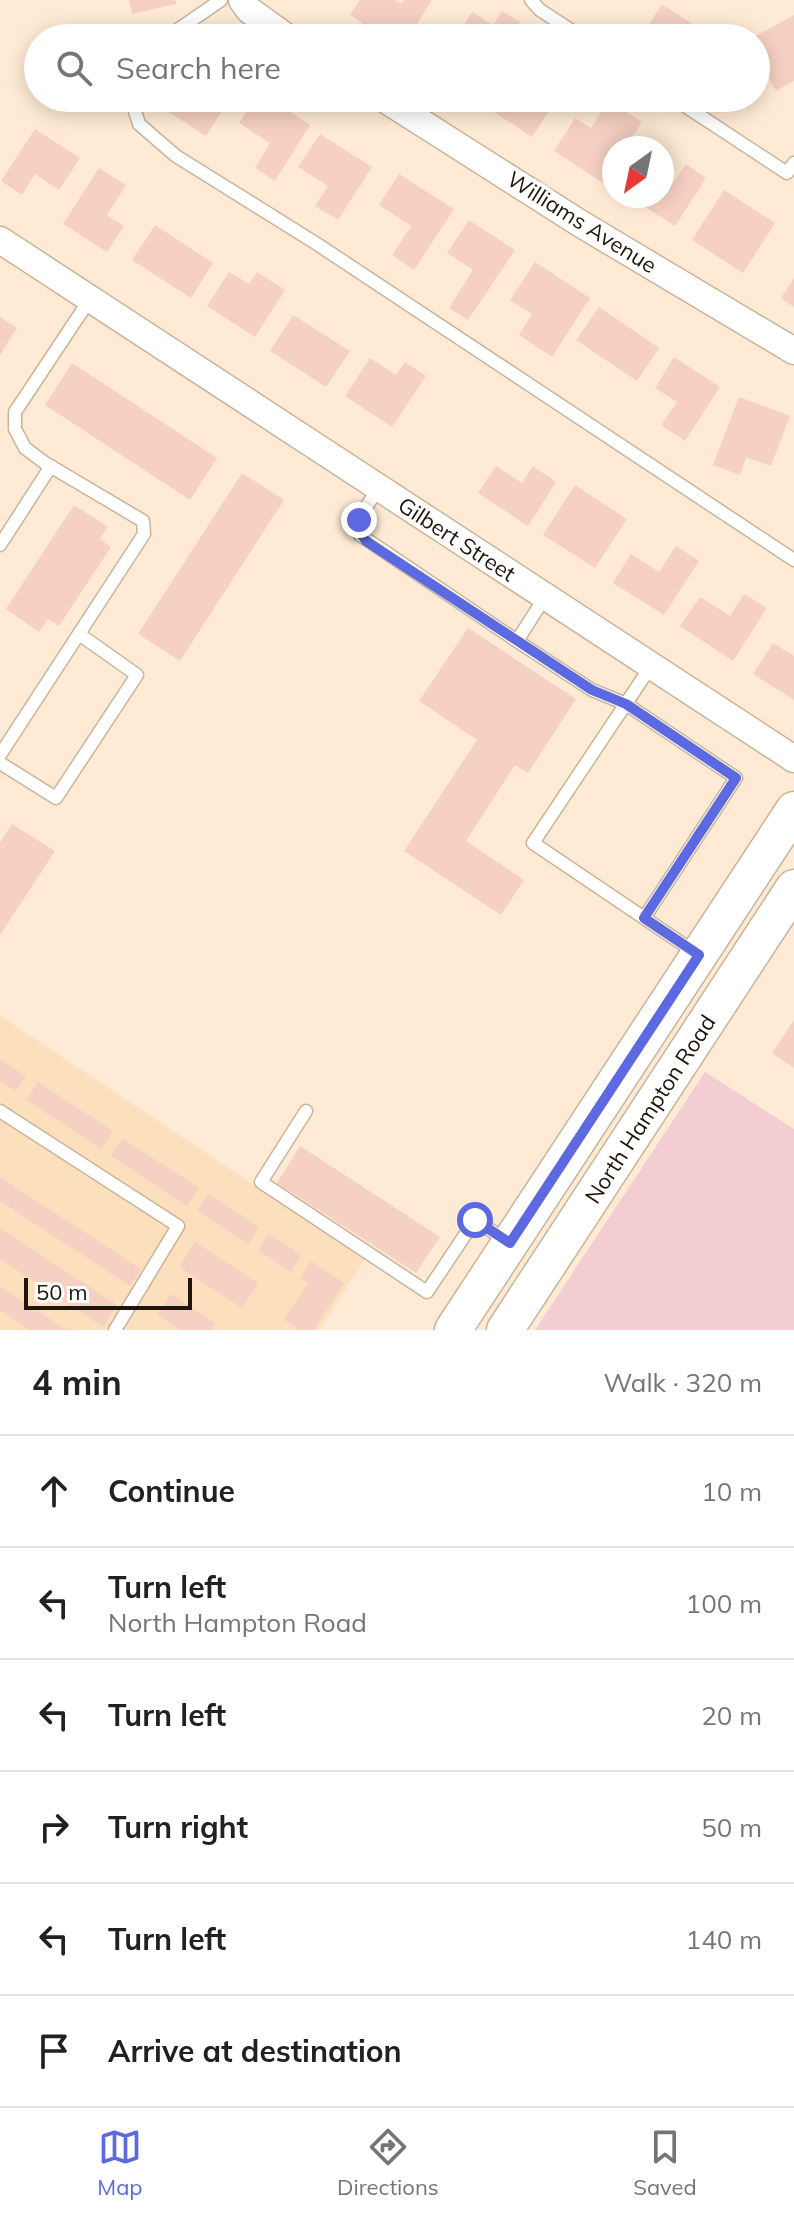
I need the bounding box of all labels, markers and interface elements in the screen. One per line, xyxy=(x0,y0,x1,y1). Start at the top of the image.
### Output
search box xyxy=(24,24,770,112)
icon: search xyxy=(52,46,96,90)
text: Search here xyxy=(116,49,281,87)
north arrow xyxy=(602,136,674,208)
street label: Williams Avenue xyxy=(502,165,662,279)
street label: Gilbert Street xyxy=(393,491,521,588)
route end xyxy=(341,502,377,538)
street label: North Hampton Road xyxy=(579,1010,721,1208)
route start xyxy=(457,1202,493,1238)
scale bar xyxy=(24,1274,192,1310)
text: 50 m xyxy=(36,1278,87,1306)
text: 4 min xyxy=(32,1361,122,1404)
text: Walk · 320 m xyxy=(603,1366,762,1399)
icon: ahead xyxy=(32,1469,76,1513)
text: Continue xyxy=(108,1472,235,1510)
text: 10 m xyxy=(701,1475,762,1508)
text: Turn left xyxy=(108,1568,226,1606)
icon: left xyxy=(32,1581,76,1625)
text: 100 m xyxy=(686,1587,762,1620)
text: North Hampton Road xyxy=(108,1606,367,1639)
icon: left xyxy=(32,1693,76,1737)
text: Turn left xyxy=(108,1696,226,1734)
text: 20 m xyxy=(701,1699,762,1732)
icon: right xyxy=(32,1805,76,1849)
text: Turn right xyxy=(108,1808,248,1846)
text: 50 m xyxy=(701,1811,762,1844)
icon: left xyxy=(32,1917,76,1961)
text: Turn left xyxy=(108,1920,226,1958)
text: 140 m xyxy=(686,1923,762,1956)
icon: arrive xyxy=(32,2029,76,2073)
text: Arrive at destination xyxy=(108,2032,402,2070)
tab: Map xyxy=(97,2125,143,2201)
tab: Directions xyxy=(337,2125,439,2201)
tab: Saved xyxy=(633,2125,697,2201)

